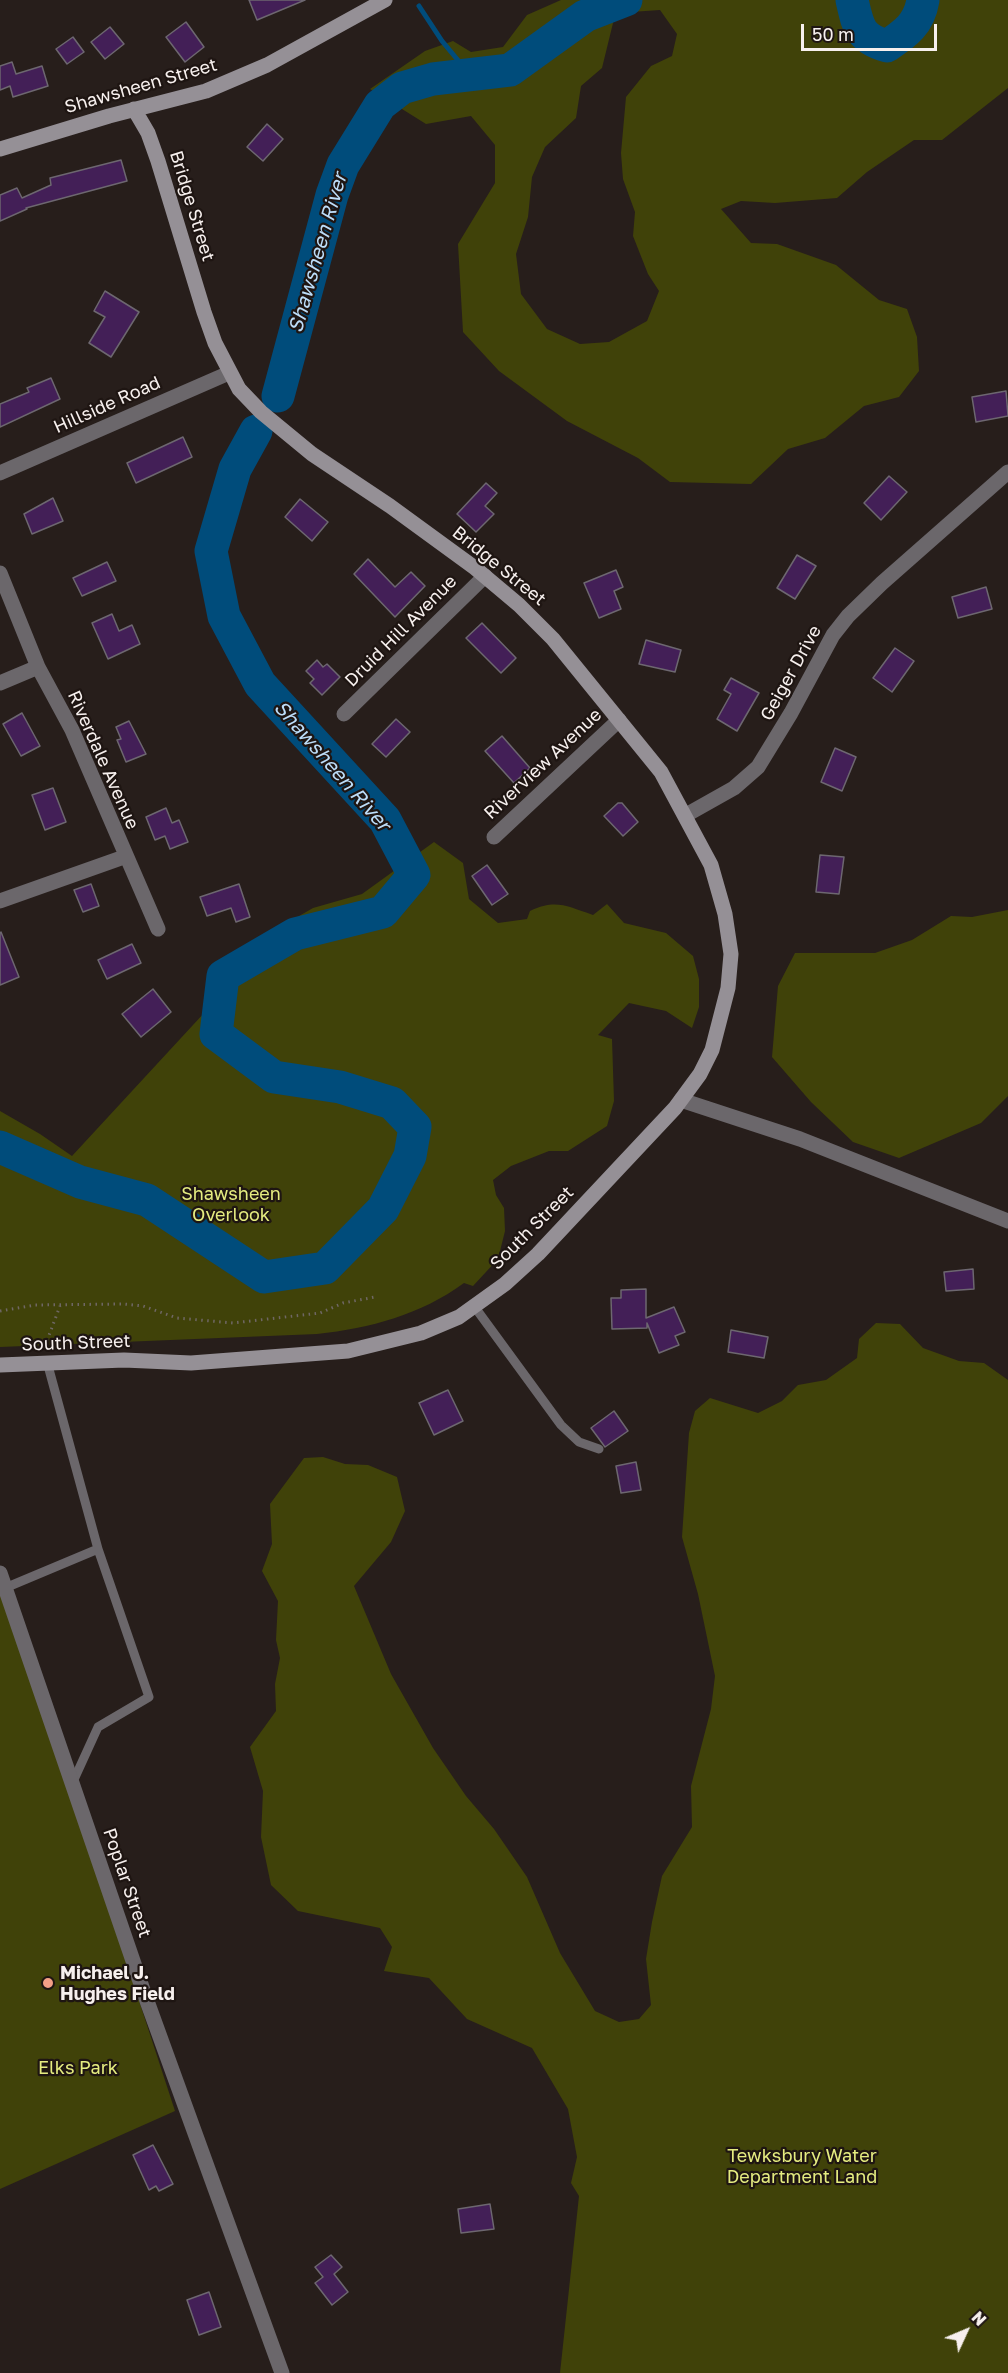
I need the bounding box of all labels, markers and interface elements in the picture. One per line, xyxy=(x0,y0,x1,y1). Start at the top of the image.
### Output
scale bar xyxy=(804,12,940,50)
text: 50 m xyxy=(812,23,854,45)
street label: Shawsheen Street xyxy=(62,54,220,118)
street label: Bridge Street xyxy=(165,148,219,264)
water label: Shawsheen River xyxy=(284,170,352,336)
street label: Hillside Road xyxy=(50,372,164,438)
street label: Bridge Street xyxy=(448,522,550,610)
street label: Druid Hill Avenue xyxy=(341,571,461,691)
street label: Geiger Drive xyxy=(756,622,826,724)
street label: Riverdale Avenue xyxy=(63,687,143,833)
water label: Shawsheen River xyxy=(269,696,395,836)
street label: Riverview Avenue xyxy=(480,704,606,824)
street label: South Street xyxy=(486,1182,578,1274)
park label: Shawsheen Overlook xyxy=(181,1183,281,1226)
street label: South Street xyxy=(21,1330,131,1356)
street label: Poplar Street xyxy=(98,1825,156,1941)
place label: Michael J. Hughes Field xyxy=(60,1962,175,2004)
marker: Michael J. Hughes Field xyxy=(41,1976,55,1990)
park label: Elks Park xyxy=(38,2057,118,2079)
park label: Tewksbury Water Department Land xyxy=(727,2145,877,2188)
north arrow xyxy=(936,2301,996,2361)
text: N xyxy=(968,2307,990,2330)

